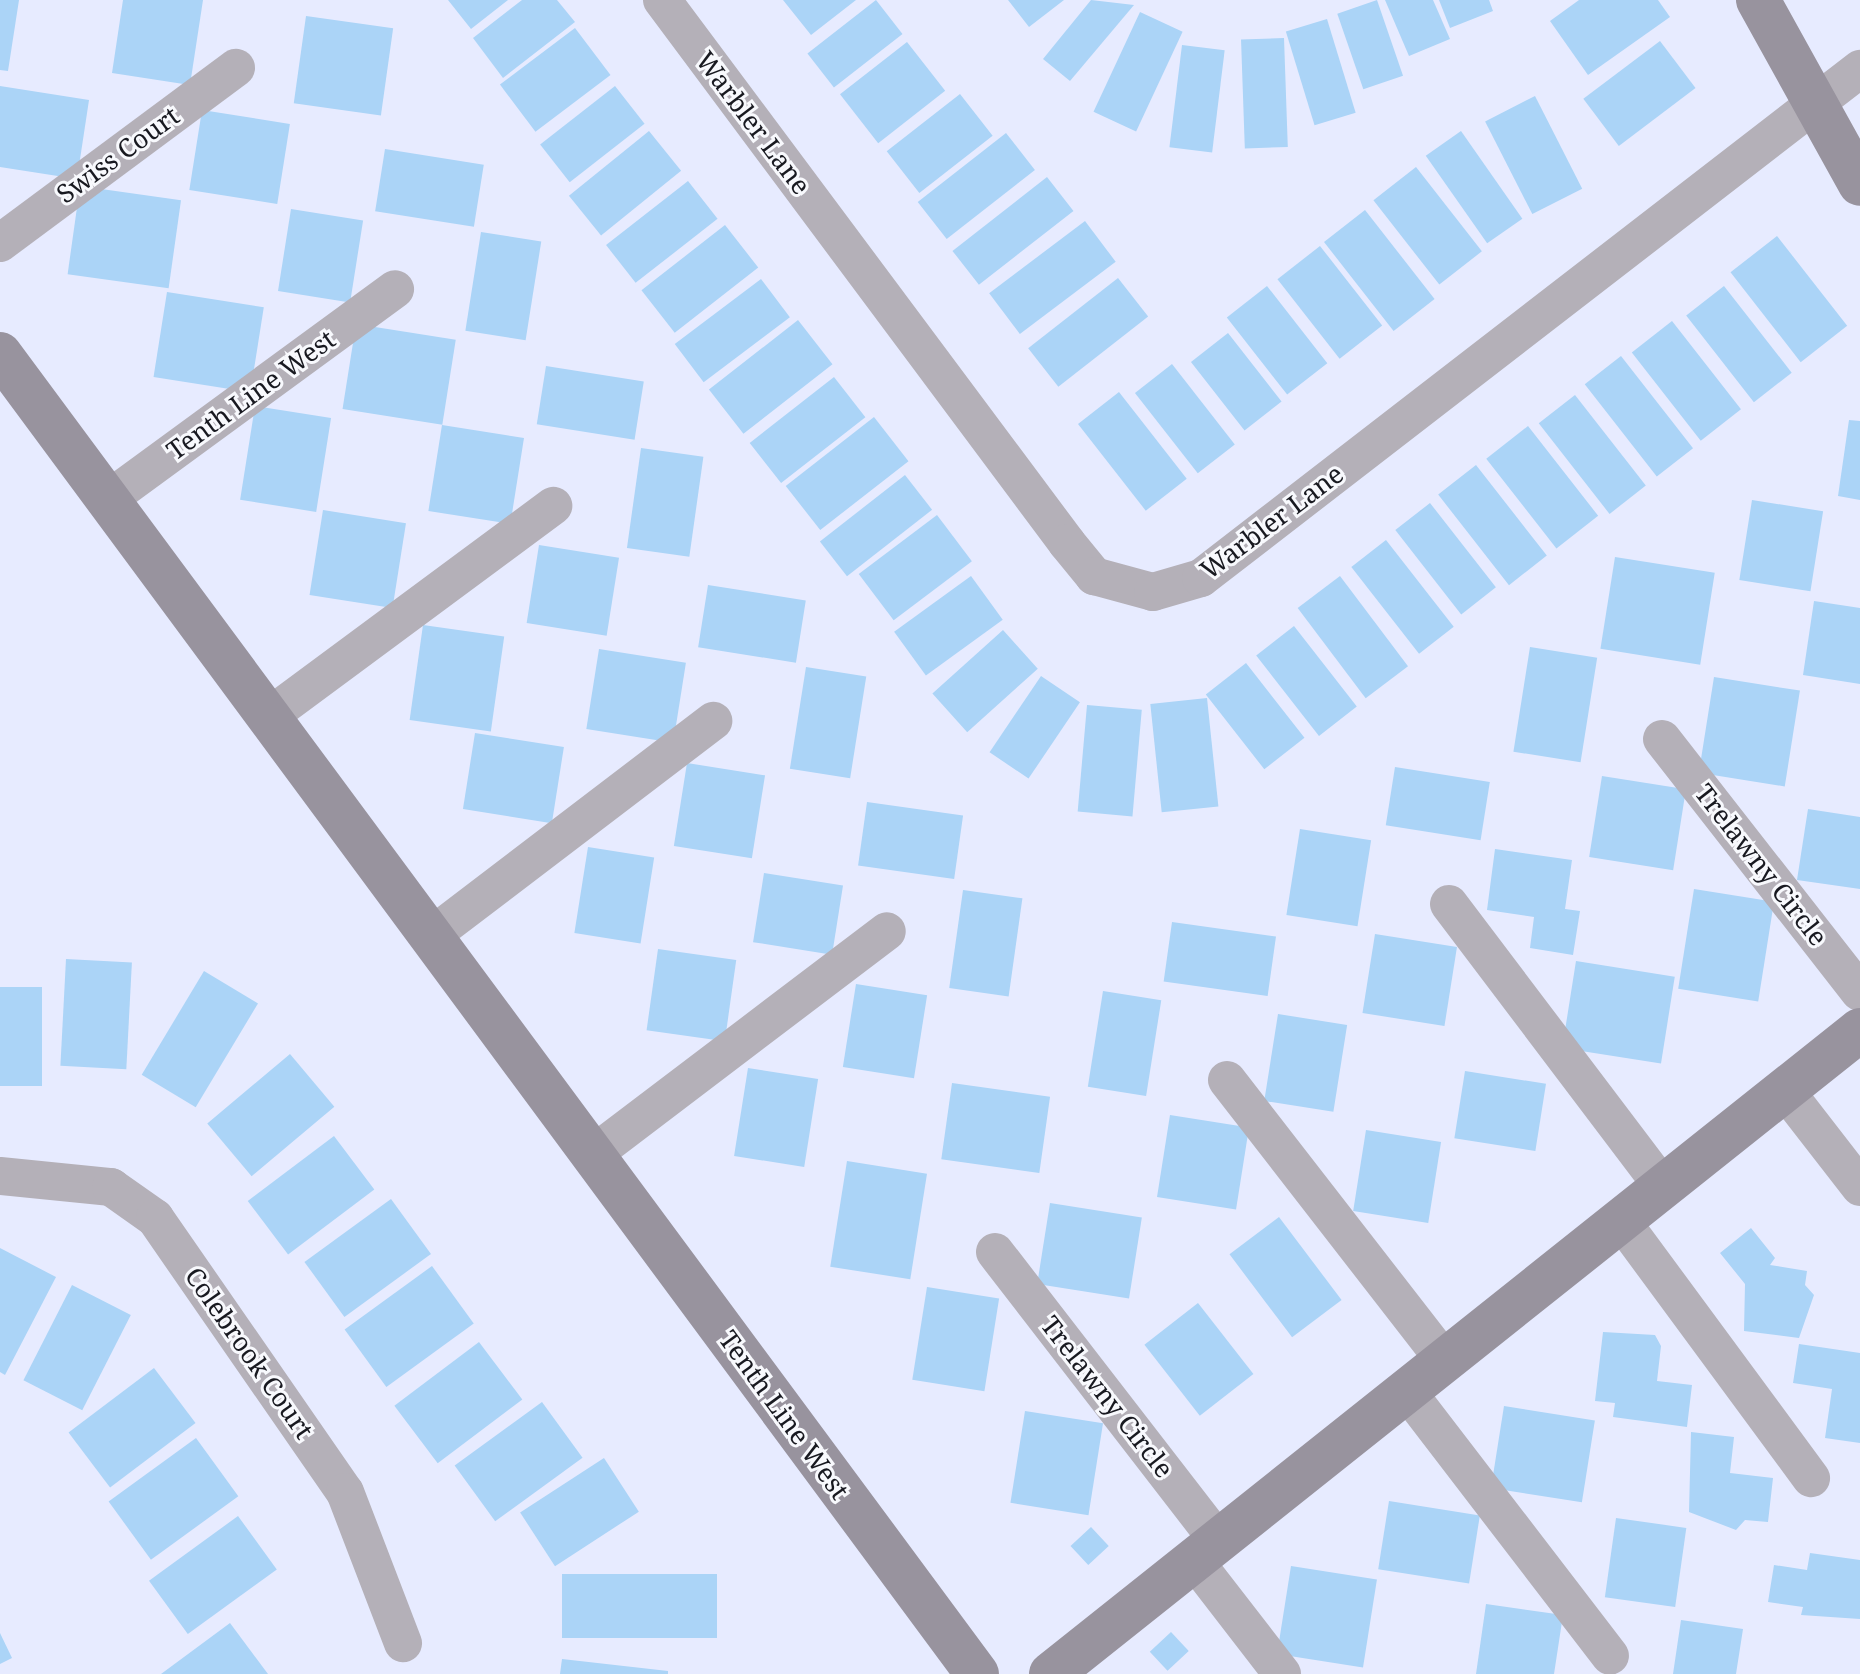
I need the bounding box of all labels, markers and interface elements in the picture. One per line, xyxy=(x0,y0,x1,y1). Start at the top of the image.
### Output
street label: Warbler Lane xyxy=(689,45,817,201)
street label: Swiss Court xyxy=(51,100,185,210)
street label: Tenth Line West xyxy=(161,324,341,466)
street label: Warbler Lane xyxy=(1194,458,1350,586)
street label: Trelawny Circle xyxy=(1688,778,1834,952)
street label: Colebrook Court xyxy=(178,1261,320,1445)
street label: Trelawny Circle xyxy=(1034,1310,1180,1484)
street label: Tenth Line West xyxy=(713,1325,855,1505)

